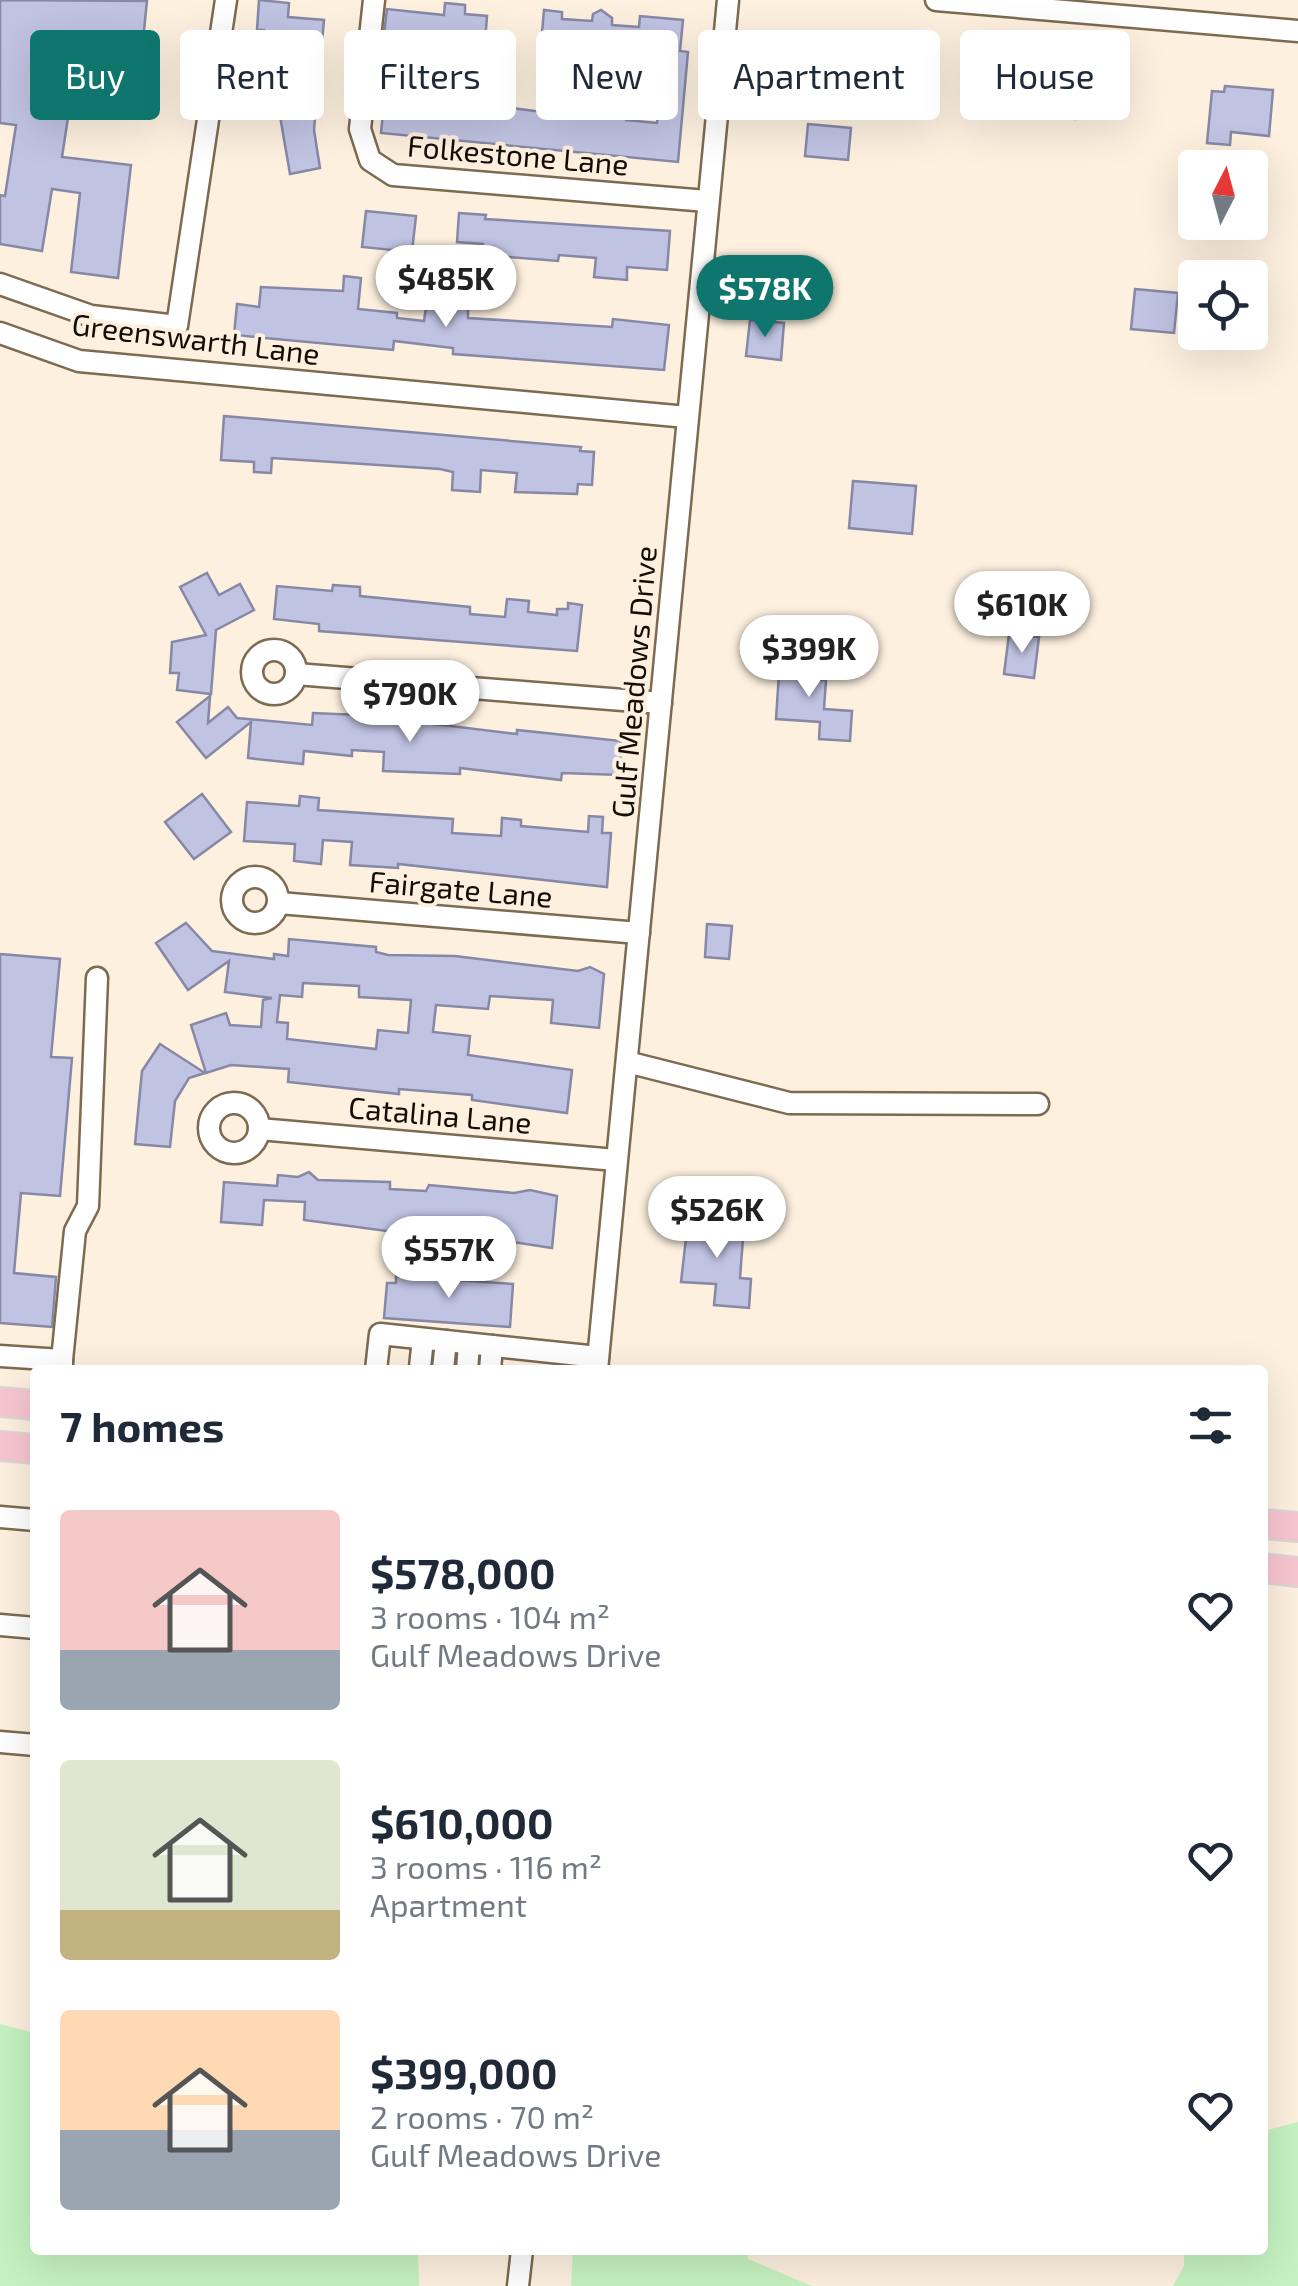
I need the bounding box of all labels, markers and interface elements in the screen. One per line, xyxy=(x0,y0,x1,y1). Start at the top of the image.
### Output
chip: Buy xyxy=(30,30,160,120)
chip: Rent xyxy=(180,30,324,120)
chip: Filters xyxy=(344,30,516,120)
chip: New xyxy=(536,30,678,120)
chip: Apartment xyxy=(698,30,940,120)
chip: House xyxy=(960,30,1130,120)
street label: Folkestone Lane xyxy=(406,126,630,182)
north arrow xyxy=(1178,150,1268,240)
map controls xyxy=(1178,150,1268,350)
pin: $485K xyxy=(376,245,516,330)
pin: $578K xyxy=(695,255,835,340)
text: $485K xyxy=(398,258,494,296)
button: locate xyxy=(1178,260,1268,350)
text: $578K xyxy=(718,268,812,306)
street label: Greenswarth Lane xyxy=(70,305,322,371)
street label: Gulf Meadows Drive xyxy=(603,544,663,820)
pin: $610K xyxy=(952,571,1092,656)
text: $610K xyxy=(976,584,1068,622)
pin: $399K xyxy=(739,615,879,700)
text: $399K xyxy=(762,628,856,666)
pin: $790K xyxy=(340,660,480,745)
text: $790K xyxy=(363,673,457,711)
street label: Fairgate Lane xyxy=(368,862,554,914)
street label: Catalina Lane xyxy=(347,1088,533,1140)
pin: $526K xyxy=(647,1176,787,1261)
text: $526K xyxy=(670,1189,764,1227)
pin: $557K xyxy=(379,1216,519,1301)
text: $557K xyxy=(403,1229,495,1267)
icon: filters xyxy=(1183,1398,1238,1453)
text: 7 homes xyxy=(60,1400,224,1450)
text: $578,000 xyxy=(370,1547,556,1597)
icon: home xyxy=(140,1550,260,1670)
icon: heart xyxy=(1183,1583,1238,1638)
text: 3 rooms · 104 m² xyxy=(370,1597,610,1635)
text: Gulf Meadows Drive xyxy=(370,1635,661,1673)
text: $610,000 xyxy=(370,1797,553,1847)
icon: home xyxy=(140,1800,260,1920)
icon: heart xyxy=(1183,1833,1238,1888)
text: 3 rooms · 116 m² xyxy=(370,1847,602,1885)
text: Apartment xyxy=(370,1885,527,1923)
text: $399,000 xyxy=(370,2047,557,2097)
icon: home xyxy=(140,2050,260,2170)
icon: heart xyxy=(1183,2083,1238,2138)
text: 2 rooms · 70 m² xyxy=(370,2097,594,2135)
text: Gulf Meadows Drive xyxy=(370,2135,661,2173)

